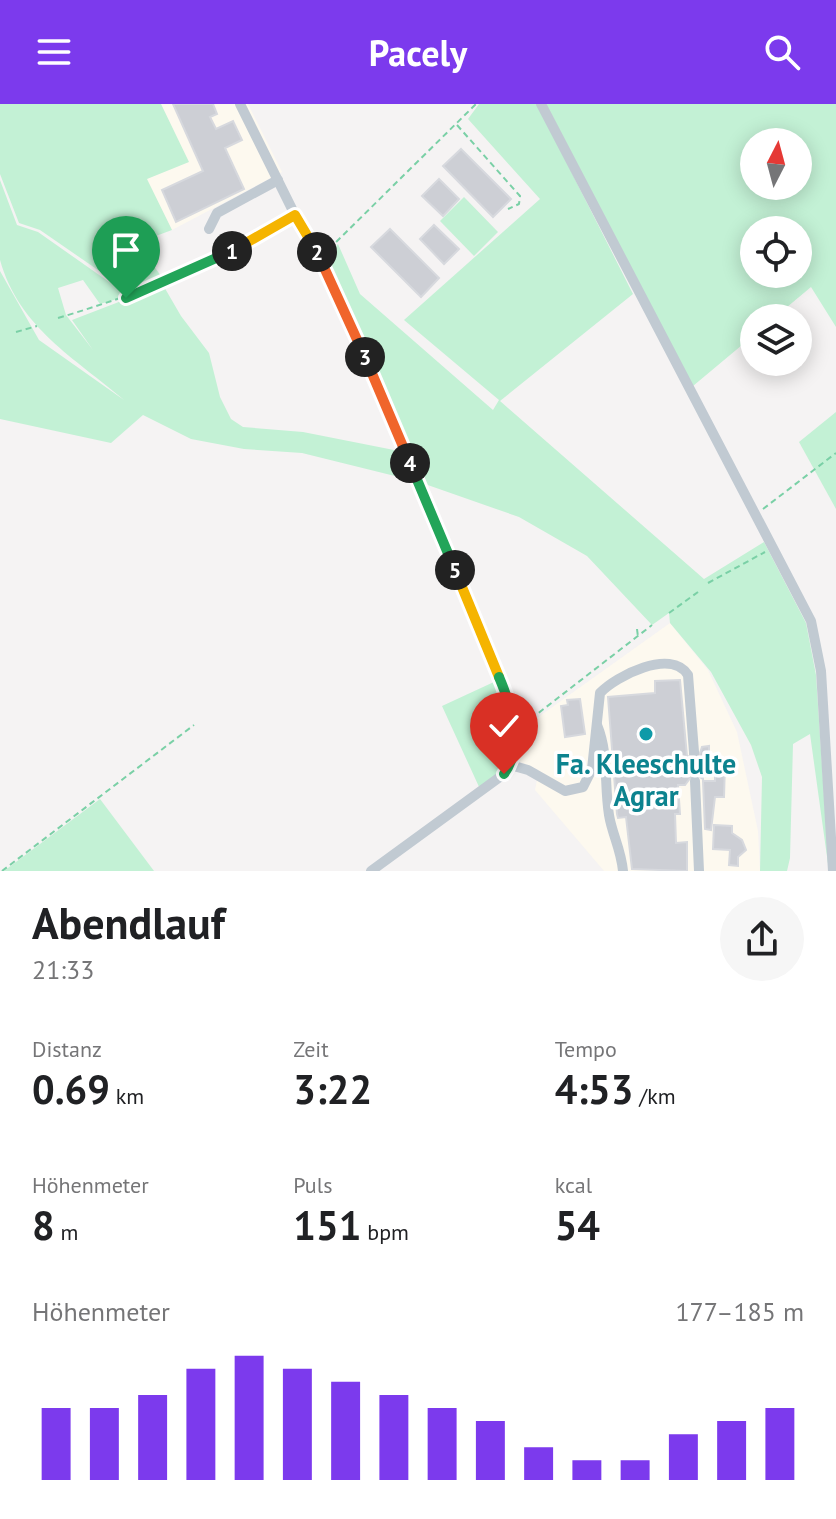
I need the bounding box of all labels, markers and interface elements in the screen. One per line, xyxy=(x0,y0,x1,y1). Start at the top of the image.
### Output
text: Pacely xyxy=(369,29,467,76)
icon: menu xyxy=(32,30,76,74)
icon: search xyxy=(760,30,804,74)
north arrow xyxy=(740,128,812,200)
map controls xyxy=(740,128,812,376)
pin xyxy=(92,216,160,298)
button: locate xyxy=(740,216,812,288)
icon: arrive xyxy=(104,228,148,272)
pin: 1 xyxy=(212,231,252,271)
pin: 2 xyxy=(297,232,337,272)
text: 1 xyxy=(226,237,238,265)
text: 2 xyxy=(311,238,323,266)
button: layers xyxy=(740,304,812,376)
pin: 3 xyxy=(345,337,385,377)
text: 3 xyxy=(359,343,371,371)
pin: 4 xyxy=(390,443,430,483)
text: 4 xyxy=(404,449,416,477)
pin: 5 xyxy=(435,550,475,590)
text: 5 xyxy=(449,556,461,584)
pin xyxy=(470,692,538,774)
icon: check xyxy=(482,704,526,748)
marker: Fa. Kleeschulte Agrar xyxy=(637,725,655,743)
place label: Fa. Kleeschulte Agrar xyxy=(556,745,736,814)
text: Abendlauf xyxy=(32,894,225,951)
button: share xyxy=(720,897,804,981)
text: 21:33 xyxy=(32,953,94,986)
text: Distanz xyxy=(32,1035,102,1063)
text: Zeit xyxy=(293,1035,329,1063)
text: Tempo xyxy=(555,1035,617,1063)
text: 0.69 xyxy=(32,1063,110,1115)
text: 3:22 xyxy=(293,1063,372,1115)
text: 4:53 xyxy=(555,1063,633,1115)
text: km xyxy=(110,1082,144,1110)
text: /km xyxy=(633,1082,676,1110)
text: Höhenmeter xyxy=(32,1171,149,1199)
text: Puls xyxy=(293,1171,332,1199)
text: kcal xyxy=(555,1171,592,1199)
text: 8 xyxy=(32,1199,55,1251)
text: 151 xyxy=(293,1199,361,1251)
text: 54 xyxy=(555,1199,600,1251)
text: m xyxy=(55,1218,78,1246)
text: bpm xyxy=(361,1218,409,1246)
text: Höhenmeter xyxy=(32,1295,170,1328)
text: 177–185 m xyxy=(675,1295,804,1328)

